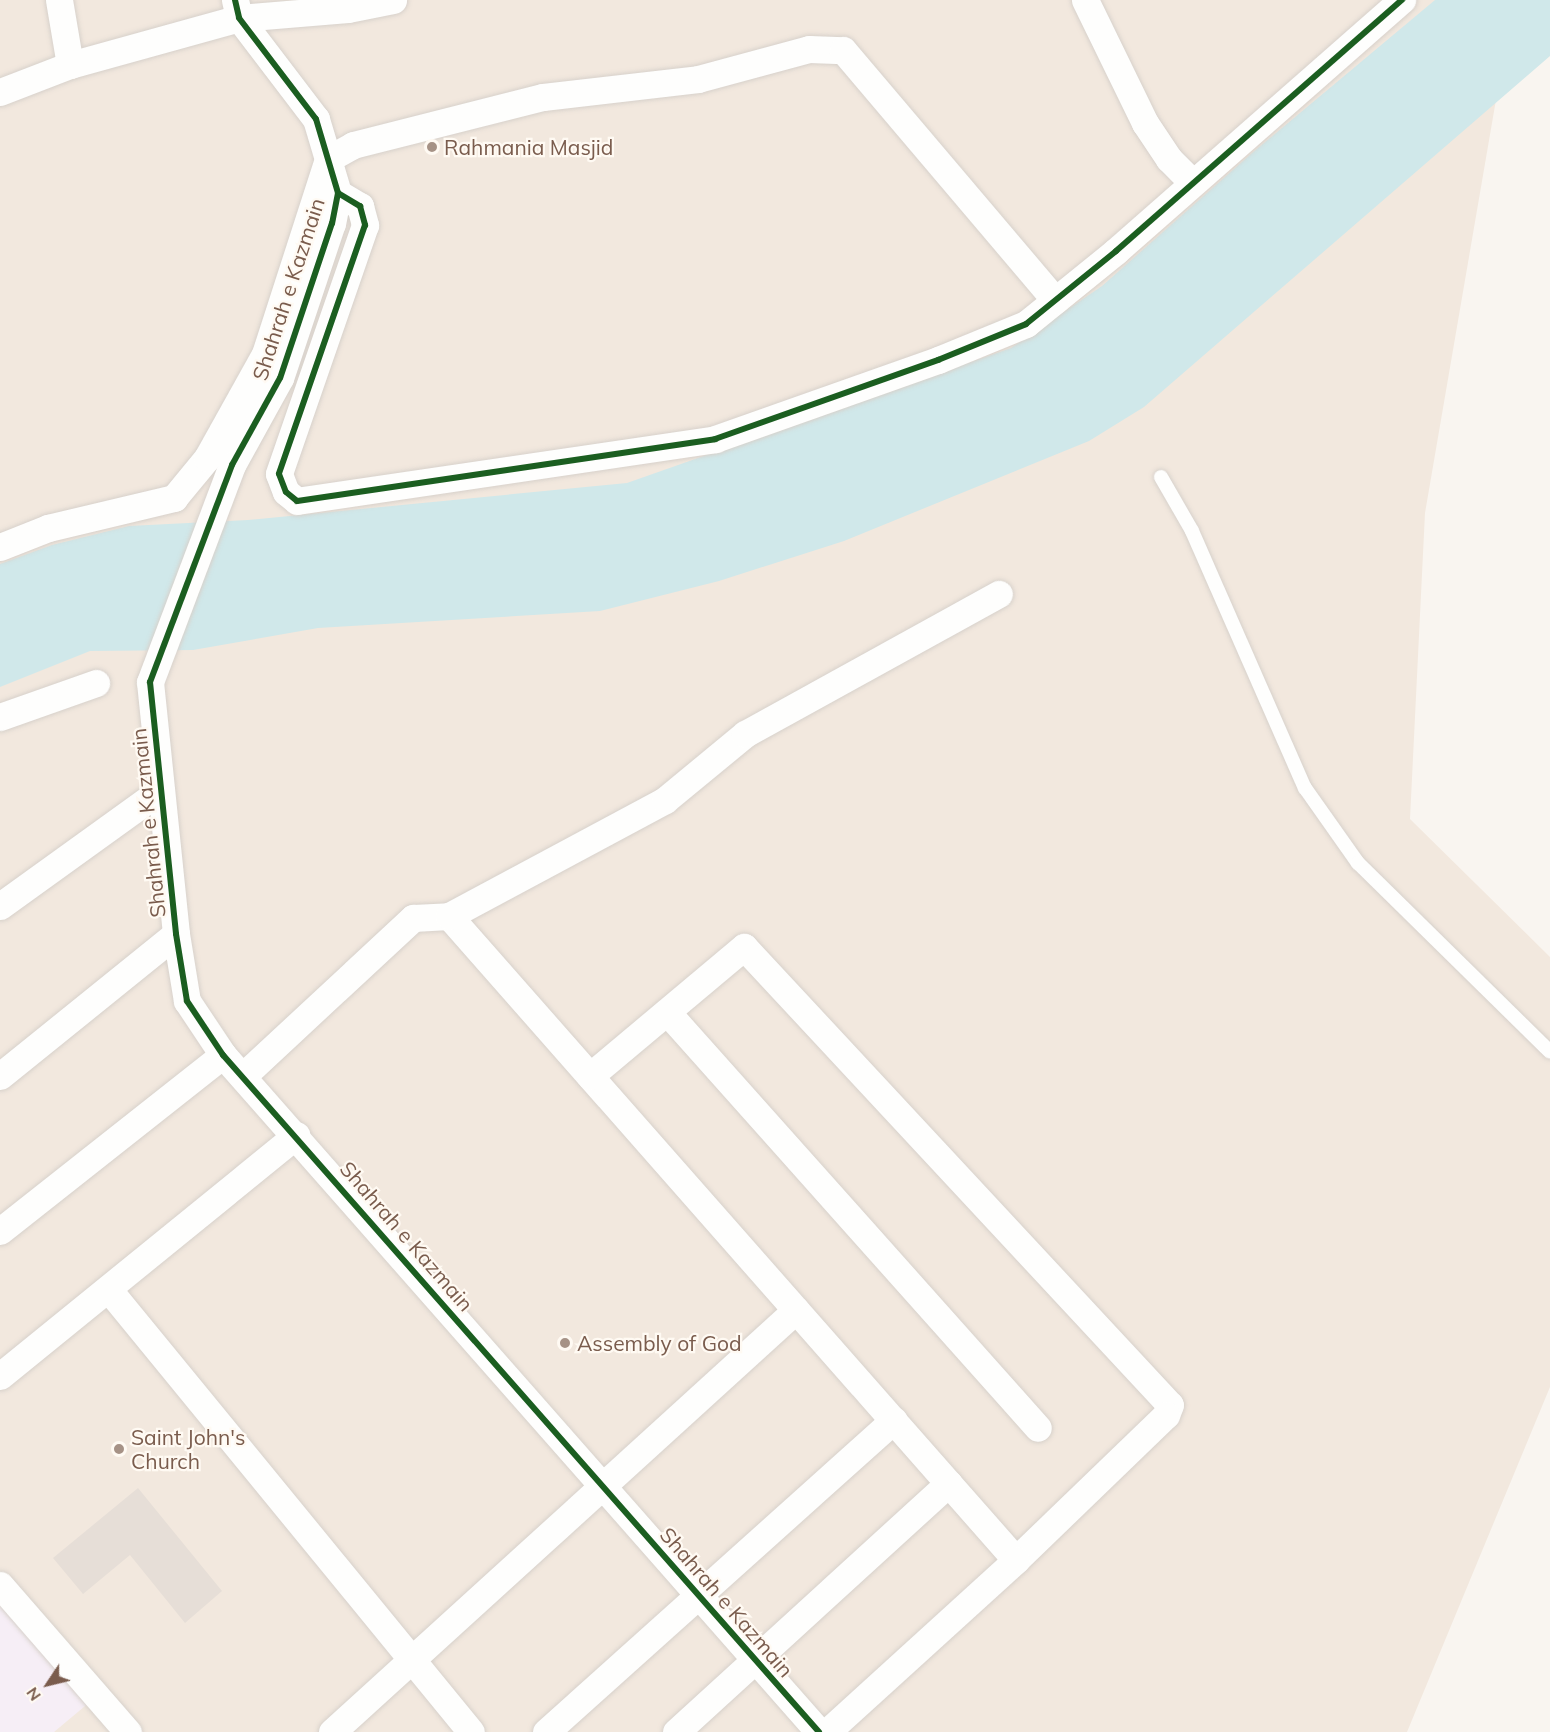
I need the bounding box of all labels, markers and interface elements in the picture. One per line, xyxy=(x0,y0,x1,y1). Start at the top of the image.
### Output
place label: Rahmania Masjid xyxy=(444,134,613,160)
marker: Rahmania Masjid xyxy=(425,140,439,154)
street label: Shahrah e Kazmain xyxy=(247,195,329,383)
street label: Shahrah e Kazmain xyxy=(126,727,170,919)
street label: Shahrah e Kazmain xyxy=(335,1156,479,1316)
place label: Assembly of God xyxy=(577,1330,742,1356)
marker: Assembly of God xyxy=(558,1336,572,1350)
place label: Saint John's Church xyxy=(131,1424,245,1474)
marker: Saint John's Church xyxy=(112,1442,126,1456)
street label: Shahrah e Kazmain xyxy=(655,1522,799,1682)
north arrow xyxy=(18,1654,78,1714)
text: N xyxy=(22,1684,45,1705)

